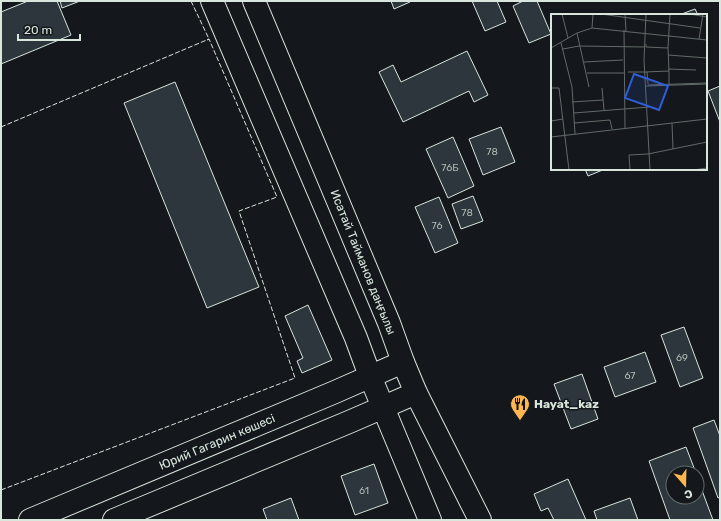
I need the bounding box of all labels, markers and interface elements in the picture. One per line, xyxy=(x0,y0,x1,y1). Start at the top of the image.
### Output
inset map xyxy=(551,14,707,170)
scale bar xyxy=(18,16,80,42)
text: 20 m xyxy=(24,23,52,37)
house number: 78 xyxy=(486,146,498,158)
house number: 76Б xyxy=(441,162,459,174)
street label: Исатай Тайманов даңғылы xyxy=(327,188,399,336)
house number: 78 xyxy=(461,207,473,219)
house number: 76 xyxy=(432,220,442,232)
house number: 69 xyxy=(676,352,688,364)
house number: 67 xyxy=(625,370,635,382)
restaurant icon: Hayat_kaz xyxy=(509,393,531,421)
place label: Hayat_kaz xyxy=(534,397,599,411)
street label: Юрий Гагарин көшесі xyxy=(157,411,277,473)
north arrow xyxy=(665,465,705,505)
house number: 61 xyxy=(359,485,369,497)
text: С xyxy=(682,486,694,501)

